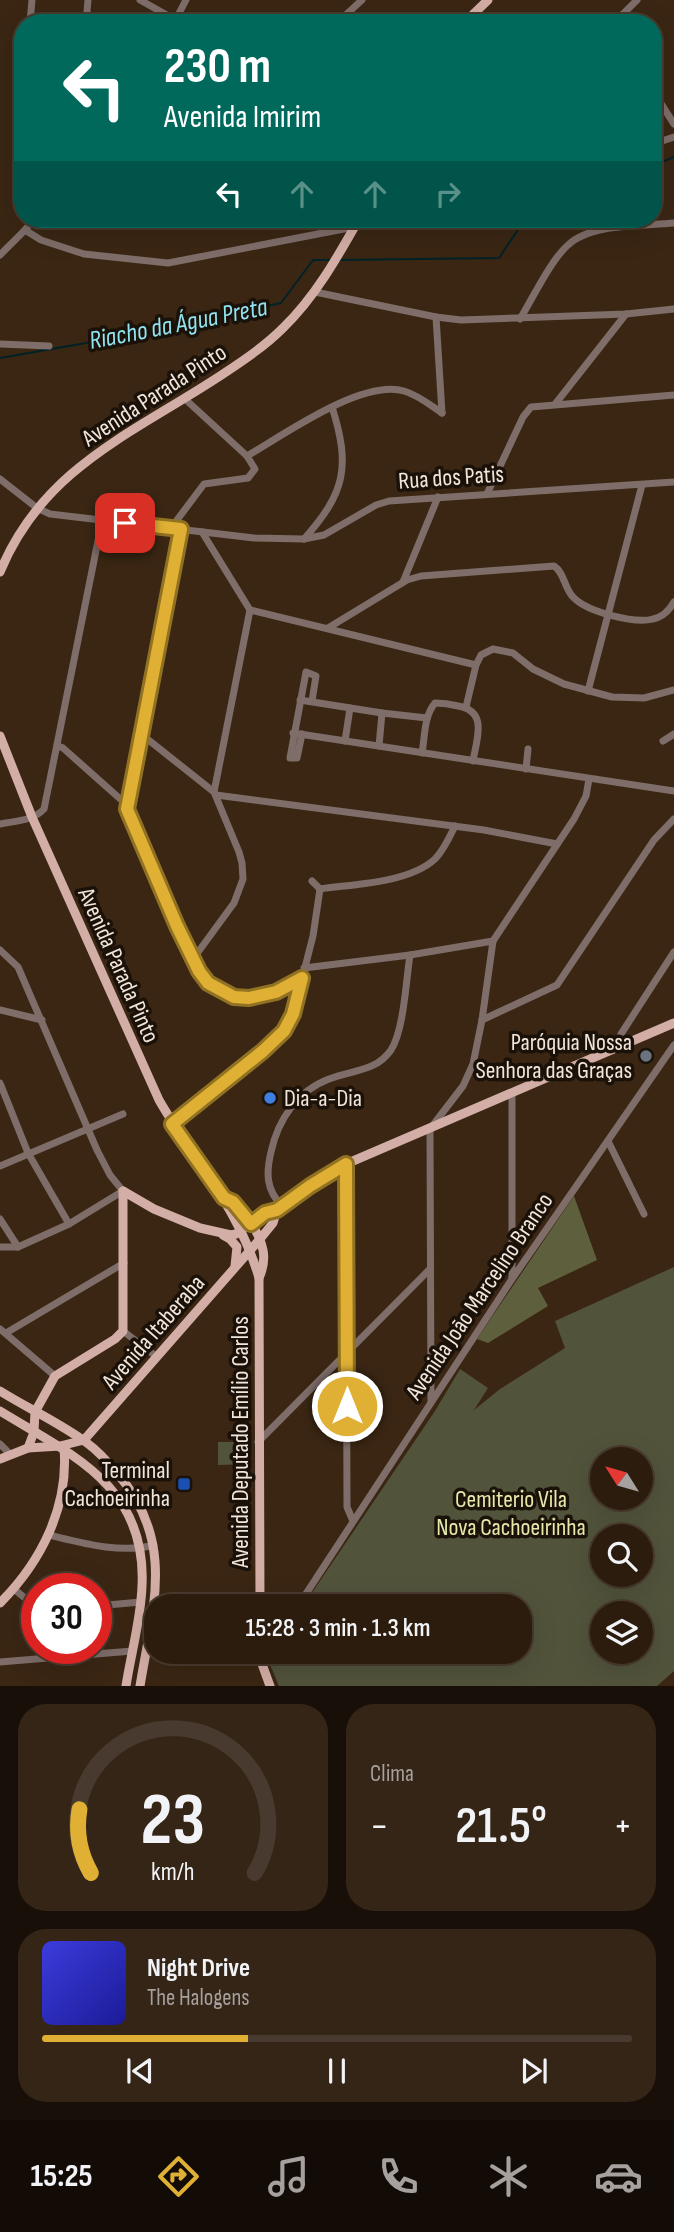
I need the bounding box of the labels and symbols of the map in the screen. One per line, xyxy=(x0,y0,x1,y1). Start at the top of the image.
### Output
water label: Riacho da Água Preta xyxy=(87,292,270,357)
street label: Avenida Parada Pinto xyxy=(76,338,232,453)
street label: Rua dos Patis xyxy=(397,459,505,496)
pin xyxy=(95,493,155,553)
street label: Avenida Parada Pinto xyxy=(71,882,166,1047)
place label: Paróquia Nossa Senhora das Graças xyxy=(475,1028,632,1085)
marker: Paróquia Nossa Senhora das Graças xyxy=(638,1048,654,1064)
place label: Dia-a-Dia xyxy=(284,1084,362,1113)
marker: Dia-a-Dia xyxy=(262,1090,278,1106)
street label: Avenida João Marcelino Branco xyxy=(399,1187,559,1406)
street label: Avenida Itaberaba xyxy=(95,1269,211,1396)
street label: Avenida Deputado Emílio Carlos xyxy=(226,1316,255,1569)
position arrow xyxy=(310,1369,384,1443)
north arrow xyxy=(590,1447,653,1510)
place label: Terminal Cachoeirinha xyxy=(64,1456,170,1513)
marker: Terminal Cachoeirinha xyxy=(176,1476,192,1492)
park label: Cemiterio Vila Nova Cachoeirinha xyxy=(436,1485,586,1542)
speed limit sign: 30 xyxy=(21,1573,112,1664)

